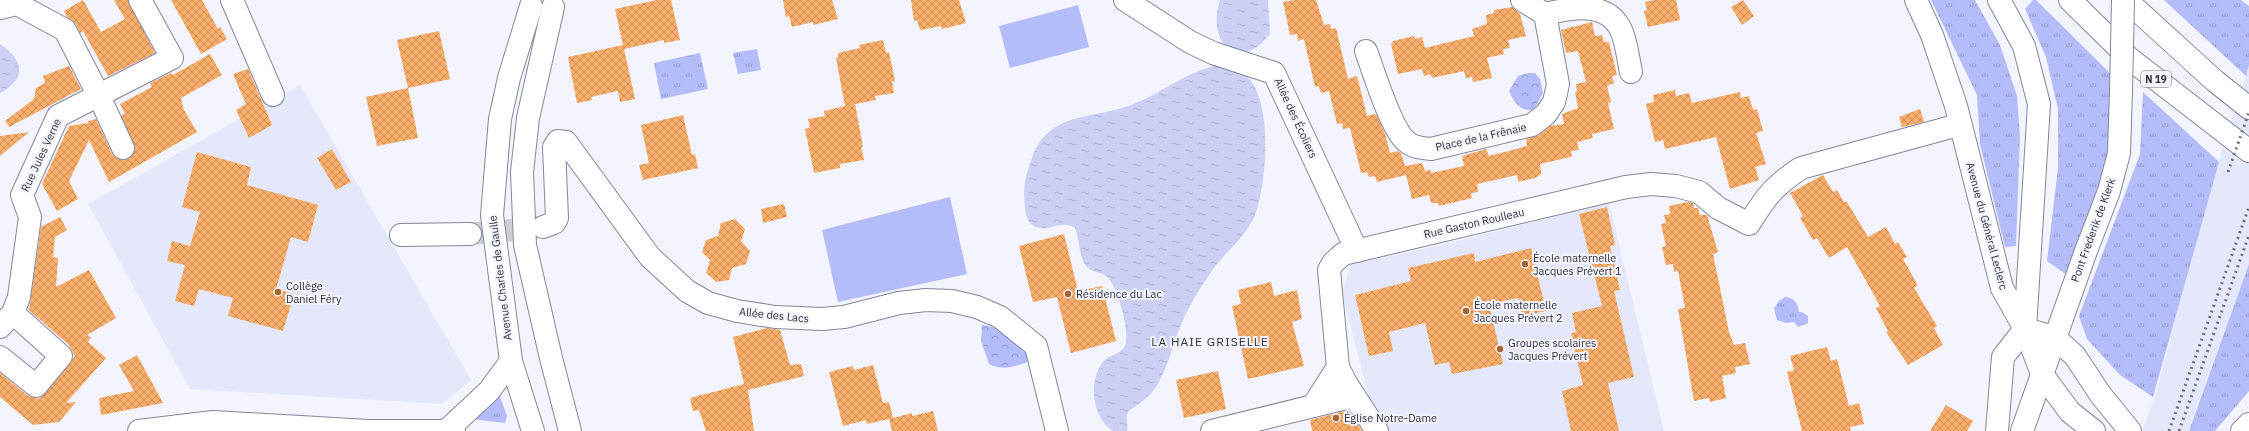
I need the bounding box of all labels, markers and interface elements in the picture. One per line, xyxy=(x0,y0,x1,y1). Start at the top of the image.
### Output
road number: N 19 xyxy=(2141,71,2171,87)
street label: Allée des Écoliers xyxy=(1271,76,1321,160)
street label: Rue Jules Verne xyxy=(18,116,64,194)
street label: Place de la Frênaie xyxy=(1434,120,1528,154)
street label: Avenue du Général Leclerc xyxy=(1963,161,2011,292)
street label: Pont Frederik de Klerk xyxy=(2068,176,2118,284)
street label: Rue Gaston Roulleau xyxy=(1422,205,1526,241)
street label: Avenue Charles de Gaulle xyxy=(485,215,515,341)
place label: École maternelle Jacques Prévert 1 xyxy=(1533,251,1622,278)
marker: École maternelle Jacques Prévert 1 xyxy=(1520,259,1530,269)
place label: Collège Daniel Féry xyxy=(286,279,342,306)
marker: Collège Daniel Féry xyxy=(273,287,283,297)
place label: Résidence du Lac xyxy=(1076,287,1162,301)
marker: Résidence du Lac xyxy=(1063,289,1073,299)
place label: École maternelle Jacques Prévert 2 xyxy=(1474,298,1563,325)
street label: Allée des Lacs xyxy=(738,304,810,326)
marker: École maternelle Jacques Prévert 2 xyxy=(1461,306,1471,316)
district label: LA HAIE GRISELLE xyxy=(1151,334,1269,349)
place label: Groupes scolaires Jacques Prévert xyxy=(1508,336,1596,363)
marker: Groupes scolaires Jacques Prévert xyxy=(1495,344,1505,354)
place label: Église Notre-Dame xyxy=(1344,411,1437,425)
marker: Église Notre-Dame xyxy=(1331,413,1341,423)

